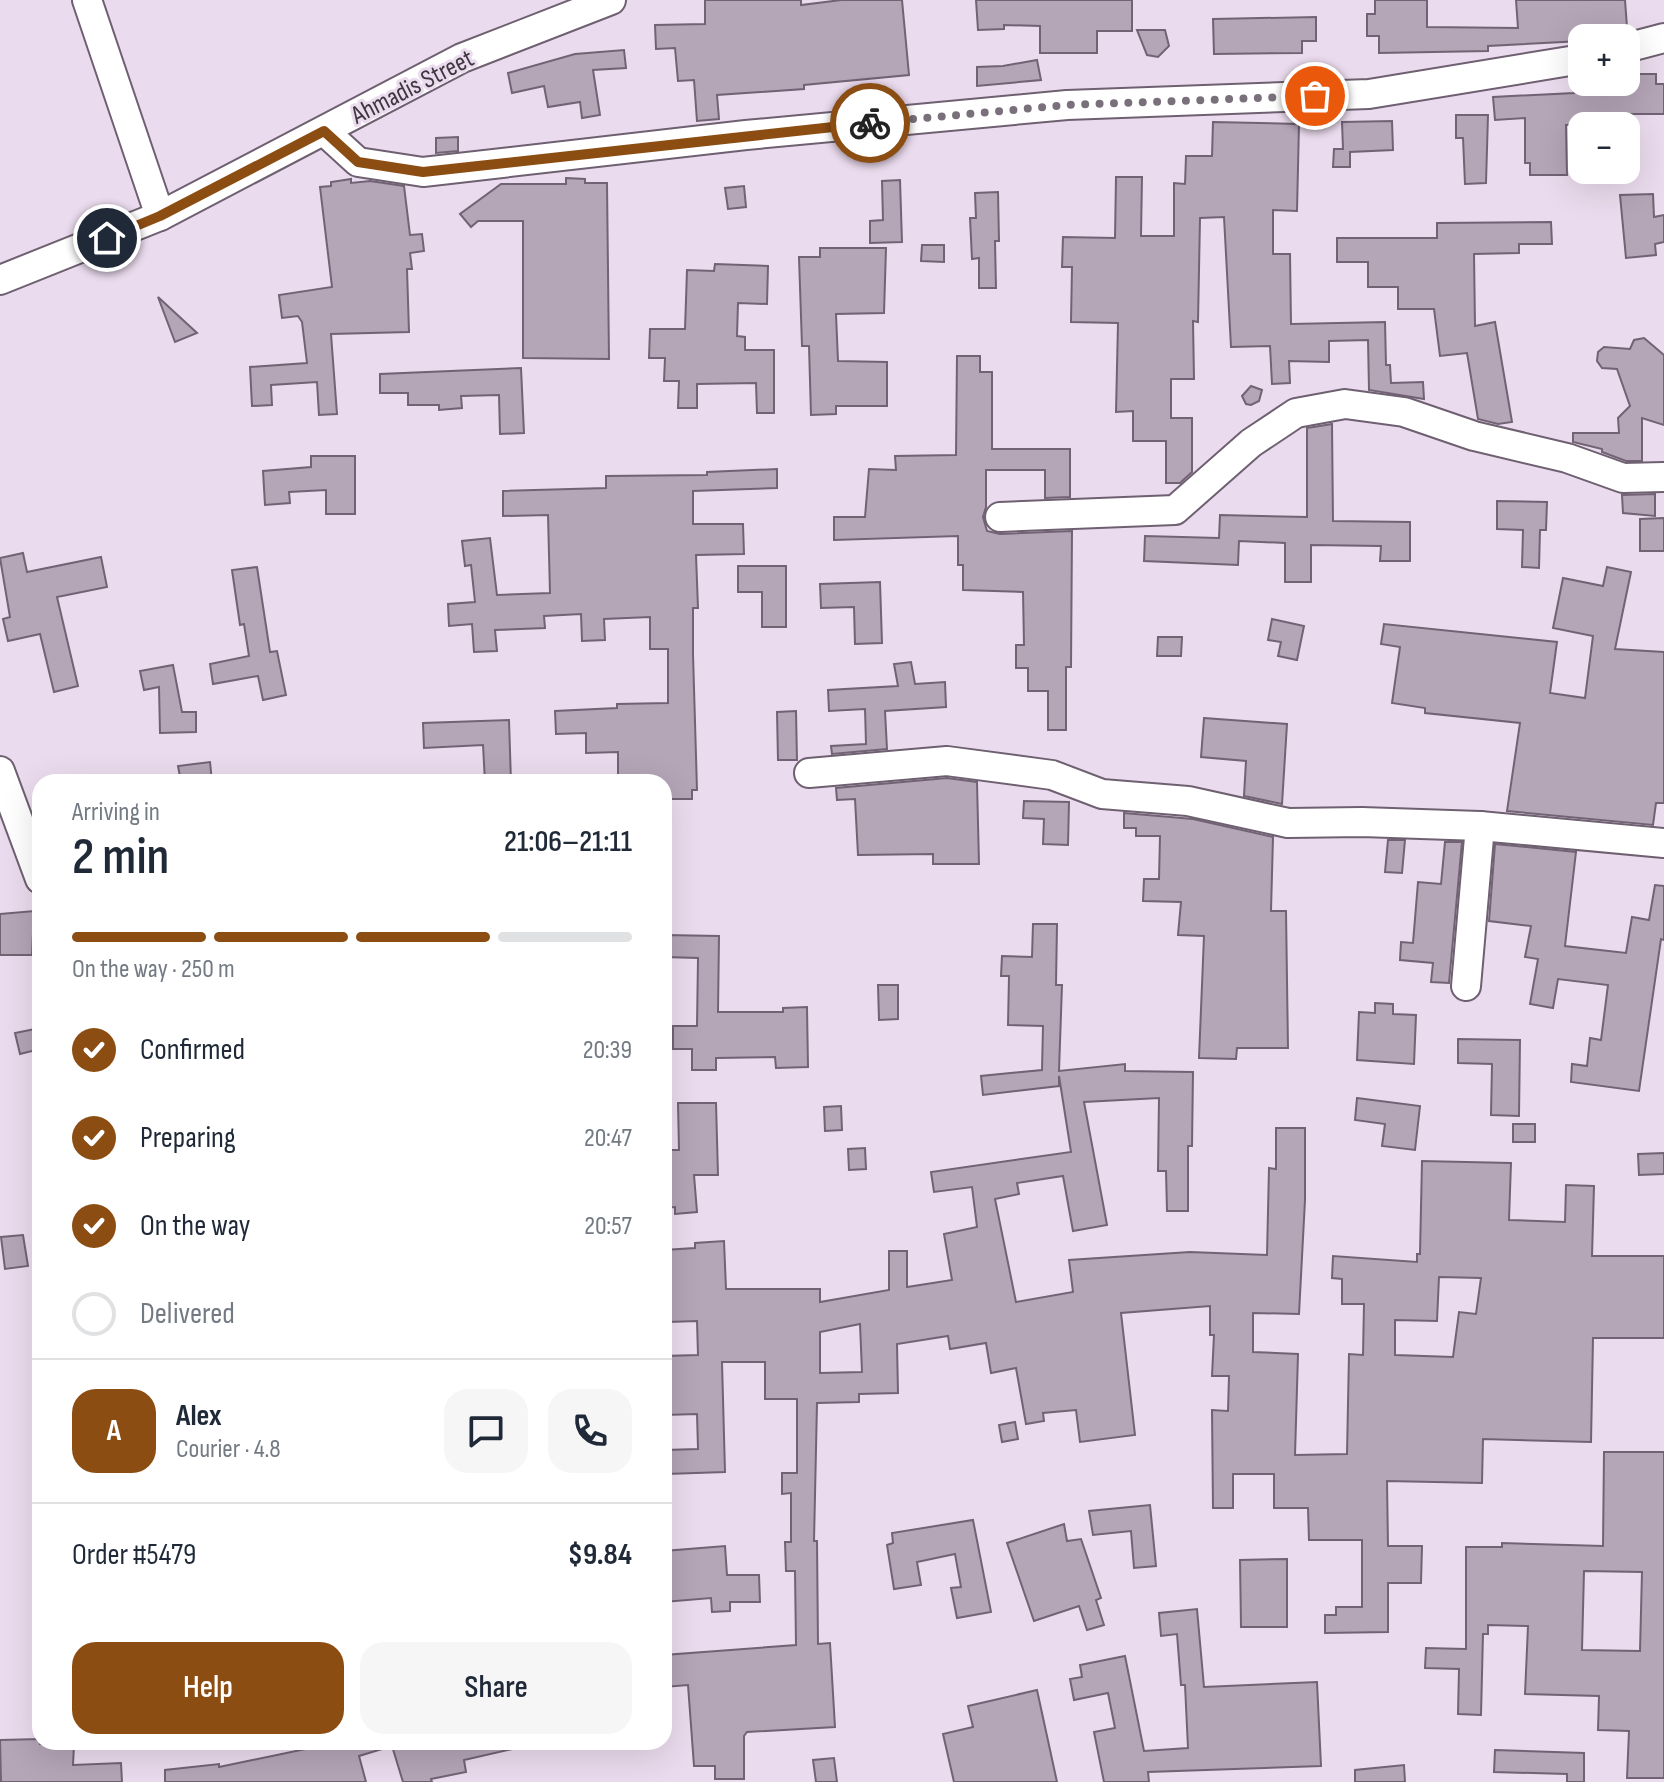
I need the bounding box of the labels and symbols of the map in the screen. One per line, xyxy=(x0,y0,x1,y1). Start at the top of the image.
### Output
street label: Ahmadis Street xyxy=(345,43,479,132)
pin xyxy=(1281,62,1349,130)
courier xyxy=(830,83,910,163)
pin xyxy=(73,204,141,272)

